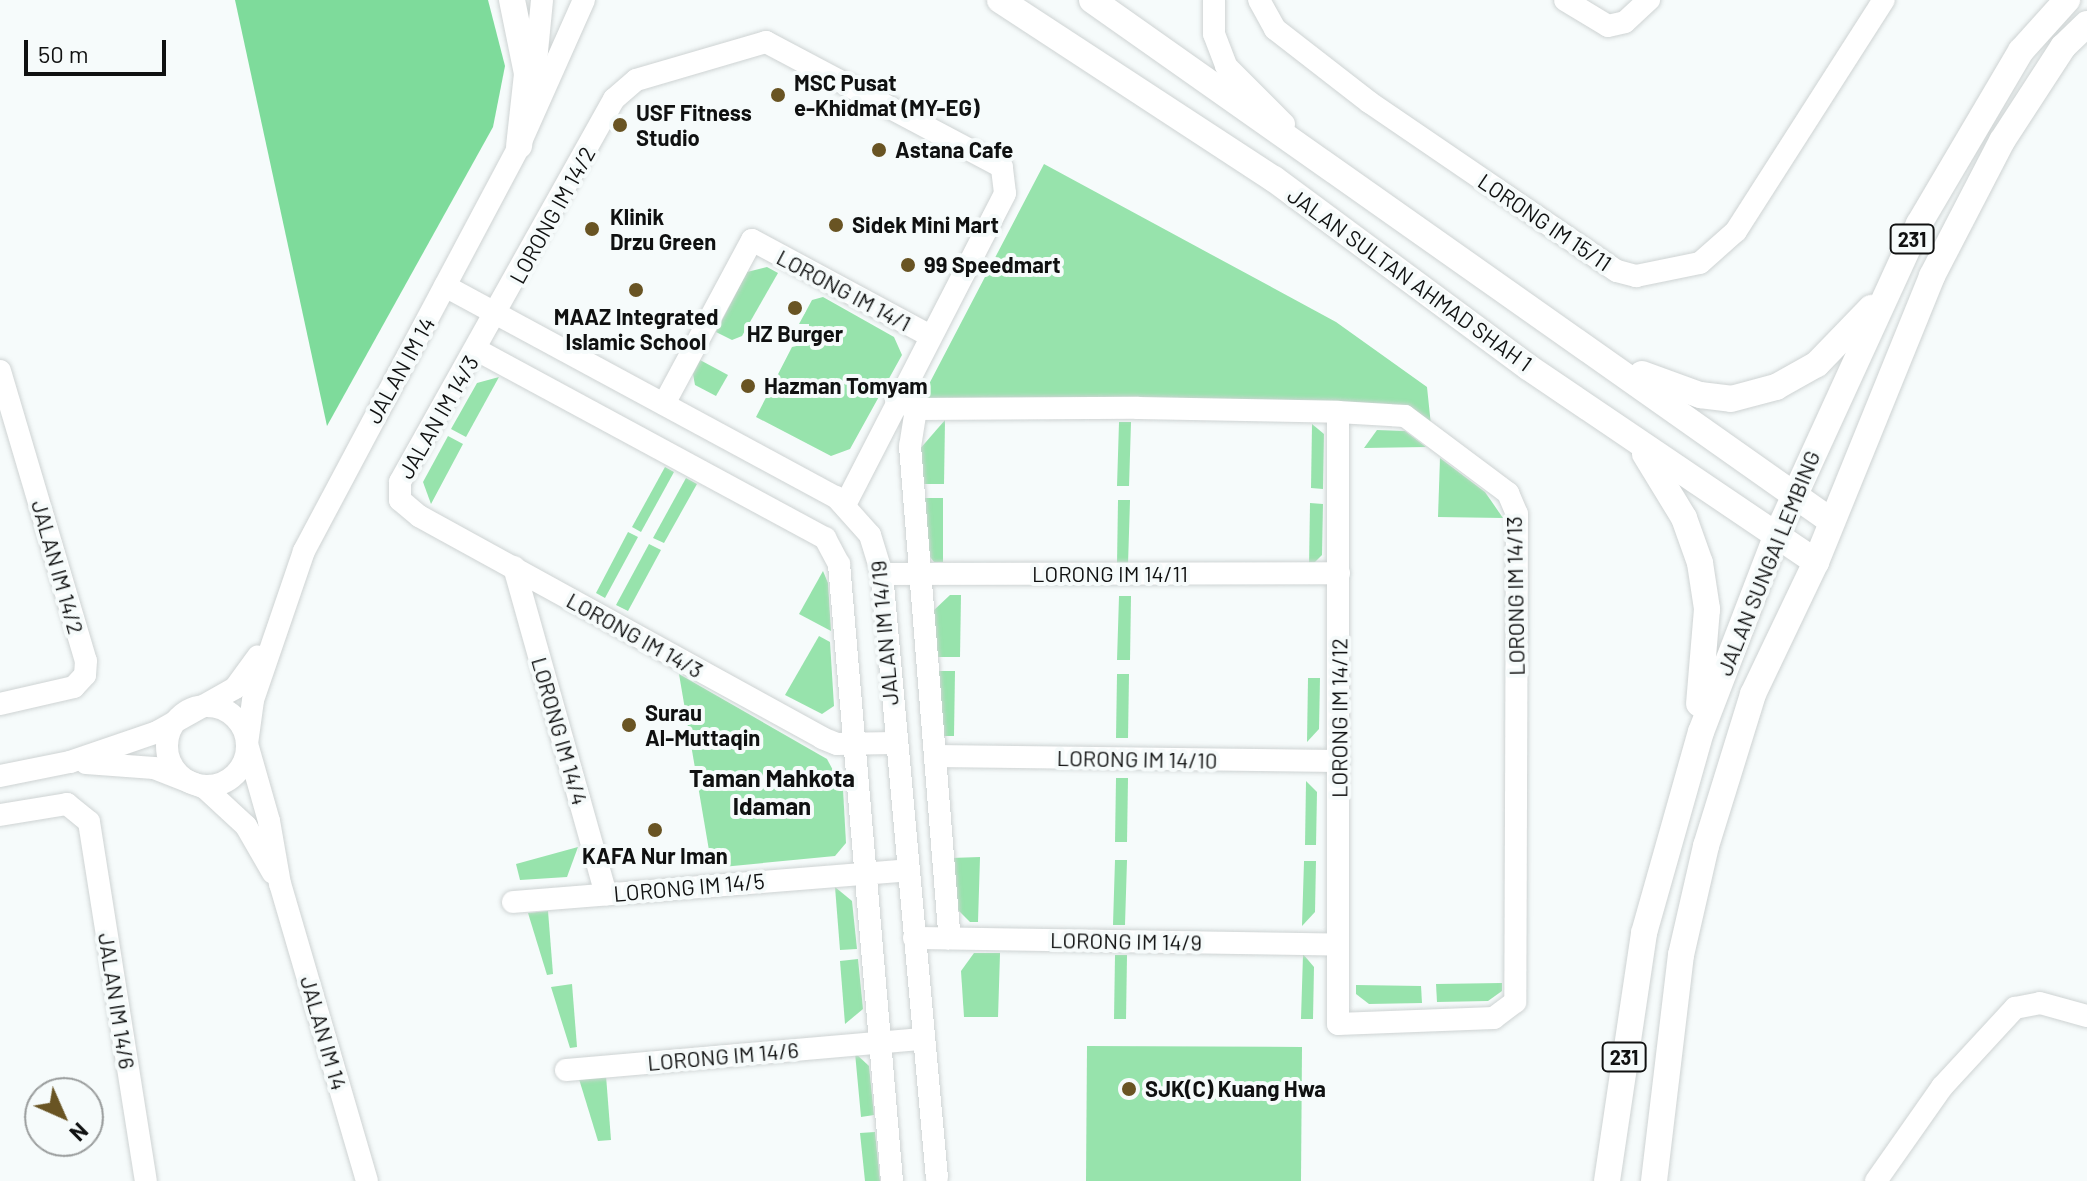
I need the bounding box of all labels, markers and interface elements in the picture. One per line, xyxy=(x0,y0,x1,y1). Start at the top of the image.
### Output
scale bar xyxy=(28,24,170,74)
text: 50 m xyxy=(38,39,89,68)
place label: MSC Pusat e-Khidmat (MY-EG) xyxy=(794,69,980,120)
marker: MSC Pusat e-Khidmat (MY-EG) xyxy=(769,86,787,104)
place label: USF Fitness Studio xyxy=(636,99,752,150)
marker: USF Fitness Studio xyxy=(611,116,629,134)
place label: Astana Cafe xyxy=(895,137,1013,163)
marker: Astana Cafe xyxy=(870,141,888,159)
street label: LORONG IM 14/2 xyxy=(504,142,600,288)
street label: LORONG IM 15/11 xyxy=(1473,168,1617,276)
street label: JALAN SULTAN AHMAD SHAH 1 xyxy=(1283,181,1537,377)
place label: Klinik Drzu Green xyxy=(610,203,716,254)
place label: Sidek Mini Mart xyxy=(852,212,999,238)
marker: Sidek Mini Mart xyxy=(827,216,845,234)
marker: Klinik Drzu Green xyxy=(581,218,603,240)
road number: 231 xyxy=(1888,223,1936,255)
street label: LORONG IM 14/1 xyxy=(772,244,916,336)
place label: 99 Speedmart xyxy=(924,252,1061,278)
marker: 99 Speedmart xyxy=(899,256,917,274)
marker: MAAZ Integrated Islamic School xyxy=(627,281,645,299)
marker: HZ Burger xyxy=(786,299,804,317)
place label: MAAZ Integrated Islamic School xyxy=(554,303,718,354)
street label: JALAN IM 14 xyxy=(360,312,440,428)
place label: HZ Burger xyxy=(747,321,843,347)
street label: JALAN IM 14/3 xyxy=(392,351,484,483)
place label: Hazman Tomyam xyxy=(764,373,928,399)
marker: Hazman Tomyam xyxy=(739,377,757,395)
street label: JALAN SUNGAI LEMBING xyxy=(1711,447,1825,679)
street label: JALAN IM 14/2 xyxy=(26,497,90,637)
street label: LORONG IM 14/13 xyxy=(1500,516,1530,676)
street label: JALAN IM 14/19 xyxy=(865,559,903,707)
street label: LORONG IM 14/11 xyxy=(1032,561,1188,587)
street label: LORONG IM 14/3 xyxy=(562,587,708,683)
street label: LORONG IM 14/12 xyxy=(1326,638,1352,798)
street label: LORONG IM 14/4 xyxy=(526,654,594,808)
place label: Surau Al-Muttaqin xyxy=(645,699,760,750)
marker: Surau Al-Muttaqin xyxy=(620,716,638,734)
street label: LORONG IM 14/10 xyxy=(1056,744,1218,774)
district label: Taman Mahkota Idaman xyxy=(689,764,855,820)
marker: KAFA Nur Iman xyxy=(646,821,664,839)
place label: KAFA Nur Iman xyxy=(582,843,728,869)
street label: LORONG IM 14/5 xyxy=(612,867,766,907)
street label: LORONG IM 14/9 xyxy=(1050,926,1202,956)
street label: JALAN IM 14/6 xyxy=(93,931,141,1071)
street label: JALAN IM 14 xyxy=(295,973,353,1093)
street label: LORONG IM 14/6 xyxy=(646,1036,800,1076)
road number: 231 xyxy=(1600,1041,1648,1073)
place label: SJK(C) Kuang Hwa xyxy=(1145,1076,1326,1102)
north arrow xyxy=(24,1077,104,1157)
marker: SJK(C) Kuang Hwa xyxy=(1120,1080,1138,1098)
text: N xyxy=(65,1118,94,1147)

